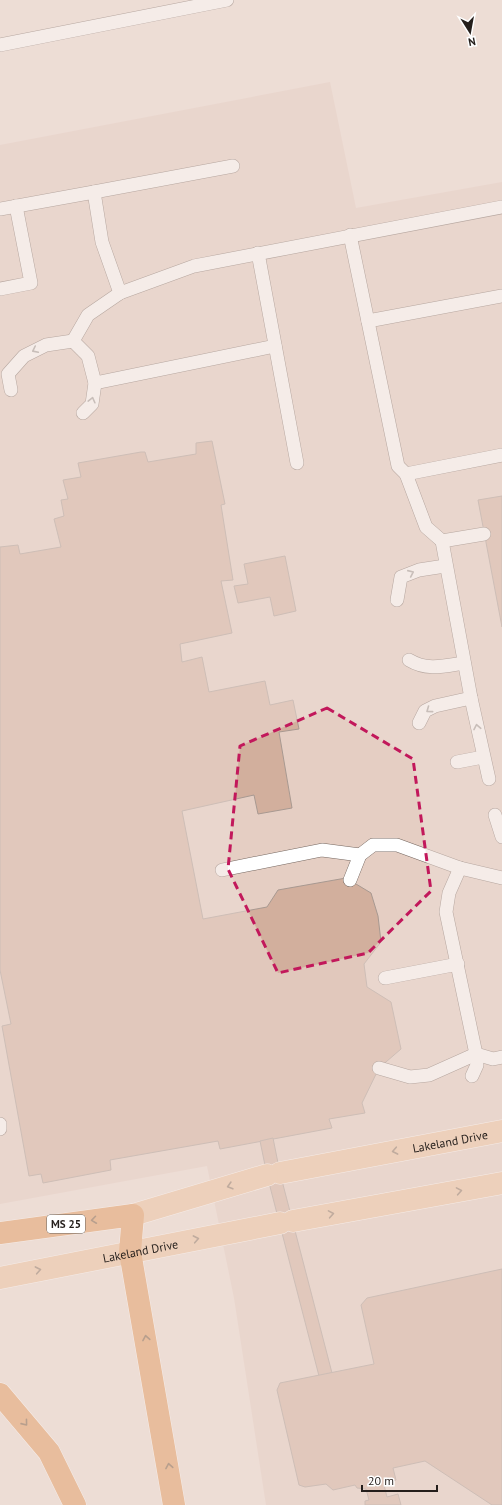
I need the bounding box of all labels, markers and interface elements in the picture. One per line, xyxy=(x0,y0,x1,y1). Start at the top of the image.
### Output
north arrow xyxy=(450,12,490,52)
text: N xyxy=(467,34,477,49)
one-way arrow xyxy=(32,345,39,353)
one-way arrow xyxy=(87,396,95,403)
one-way arrow xyxy=(407,570,415,578)
one-way arrow xyxy=(426,705,433,712)
one-way arrow xyxy=(473,724,482,730)
street label: Lakeland Drive xyxy=(411,1126,489,1155)
one-way arrow xyxy=(392,1146,398,1155)
one-way arrow xyxy=(226,1181,233,1190)
one-way arrow xyxy=(456,1187,462,1195)
one-way arrow xyxy=(328,1210,334,1219)
road number: MS 25 xyxy=(47,1215,85,1233)
one-way arrow xyxy=(91,1215,97,1224)
street label: Lakeland Drive xyxy=(101,1236,179,1265)
one-way arrow xyxy=(193,1236,199,1244)
one-way arrow xyxy=(35,1266,41,1275)
one-way arrow xyxy=(142,1335,151,1341)
one-way arrow xyxy=(21,1419,28,1426)
one-way arrow xyxy=(165,1463,173,1470)
scale bar xyxy=(362,1467,437,1493)
text: 20 m xyxy=(368,1473,394,1488)

